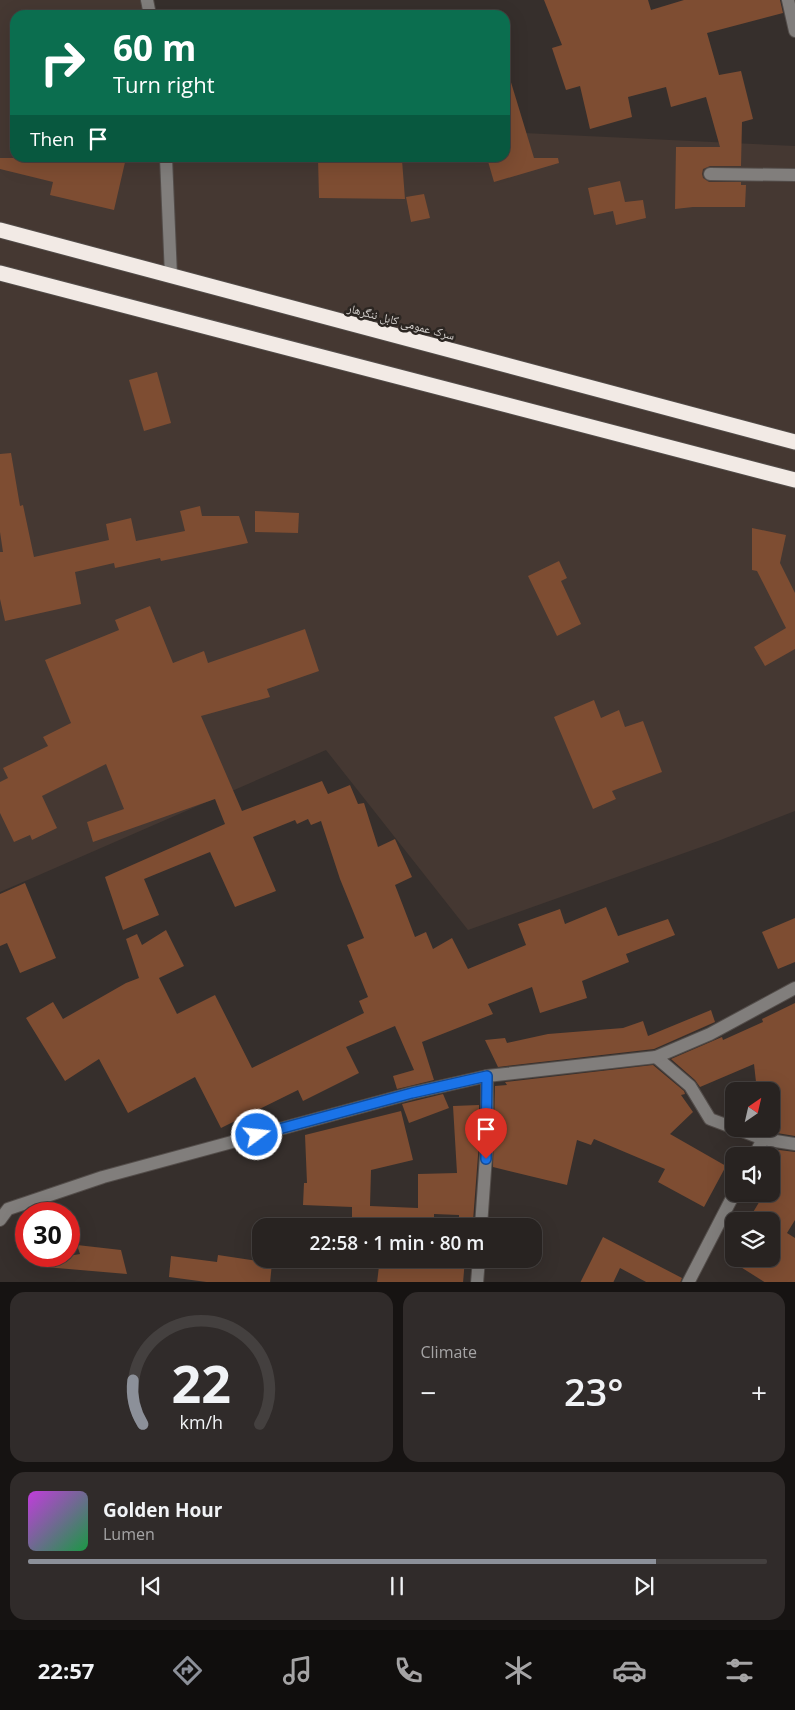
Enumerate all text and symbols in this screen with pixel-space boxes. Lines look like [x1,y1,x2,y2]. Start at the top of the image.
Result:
text: 60 m [113,24,196,71]
icon: right [30,30,95,95]
text: Turn right [113,69,215,99]
icon: arrive [84,125,112,153]
text: Then [30,126,74,152]
street label: سرک عمومی کابل ننگرهار [345,299,457,344]
north arrow [725,1082,780,1138]
map controls [725,1082,780,1267]
position arrow [230,1108,282,1160]
pin [465,1108,507,1159]
icon: arrive [472,1115,500,1143]
button: sound [725,1147,780,1202]
speed limit sign: 30 [15,1202,80,1267]
button: layers [725,1212,780,1267]
text: 22:58 · 1 min · 80 m [310,1230,484,1256]
text: Climate [421,1341,477,1363]
text: 22 [172,1347,231,1418]
text: 23° [564,1365,624,1417]
text: − [421,1373,437,1411]
text: + [751,1373,767,1411]
text: km/h [180,1410,223,1434]
text: Golden Hour [103,1497,222,1523]
text: Lumen [103,1523,155,1545]
icon: previous [137,1572,165,1600]
icon: pause [383,1572,411,1600]
icon: next [630,1572,658,1600]
icon: directions [170,1653,205,1688]
icon: music [280,1653,315,1688]
icon: phone [391,1653,426,1688]
icon: climate [501,1653,536,1688]
icon: car [612,1653,647,1688]
icon: filters [722,1653,757,1688]
text: 22:57 [38,1655,94,1685]

